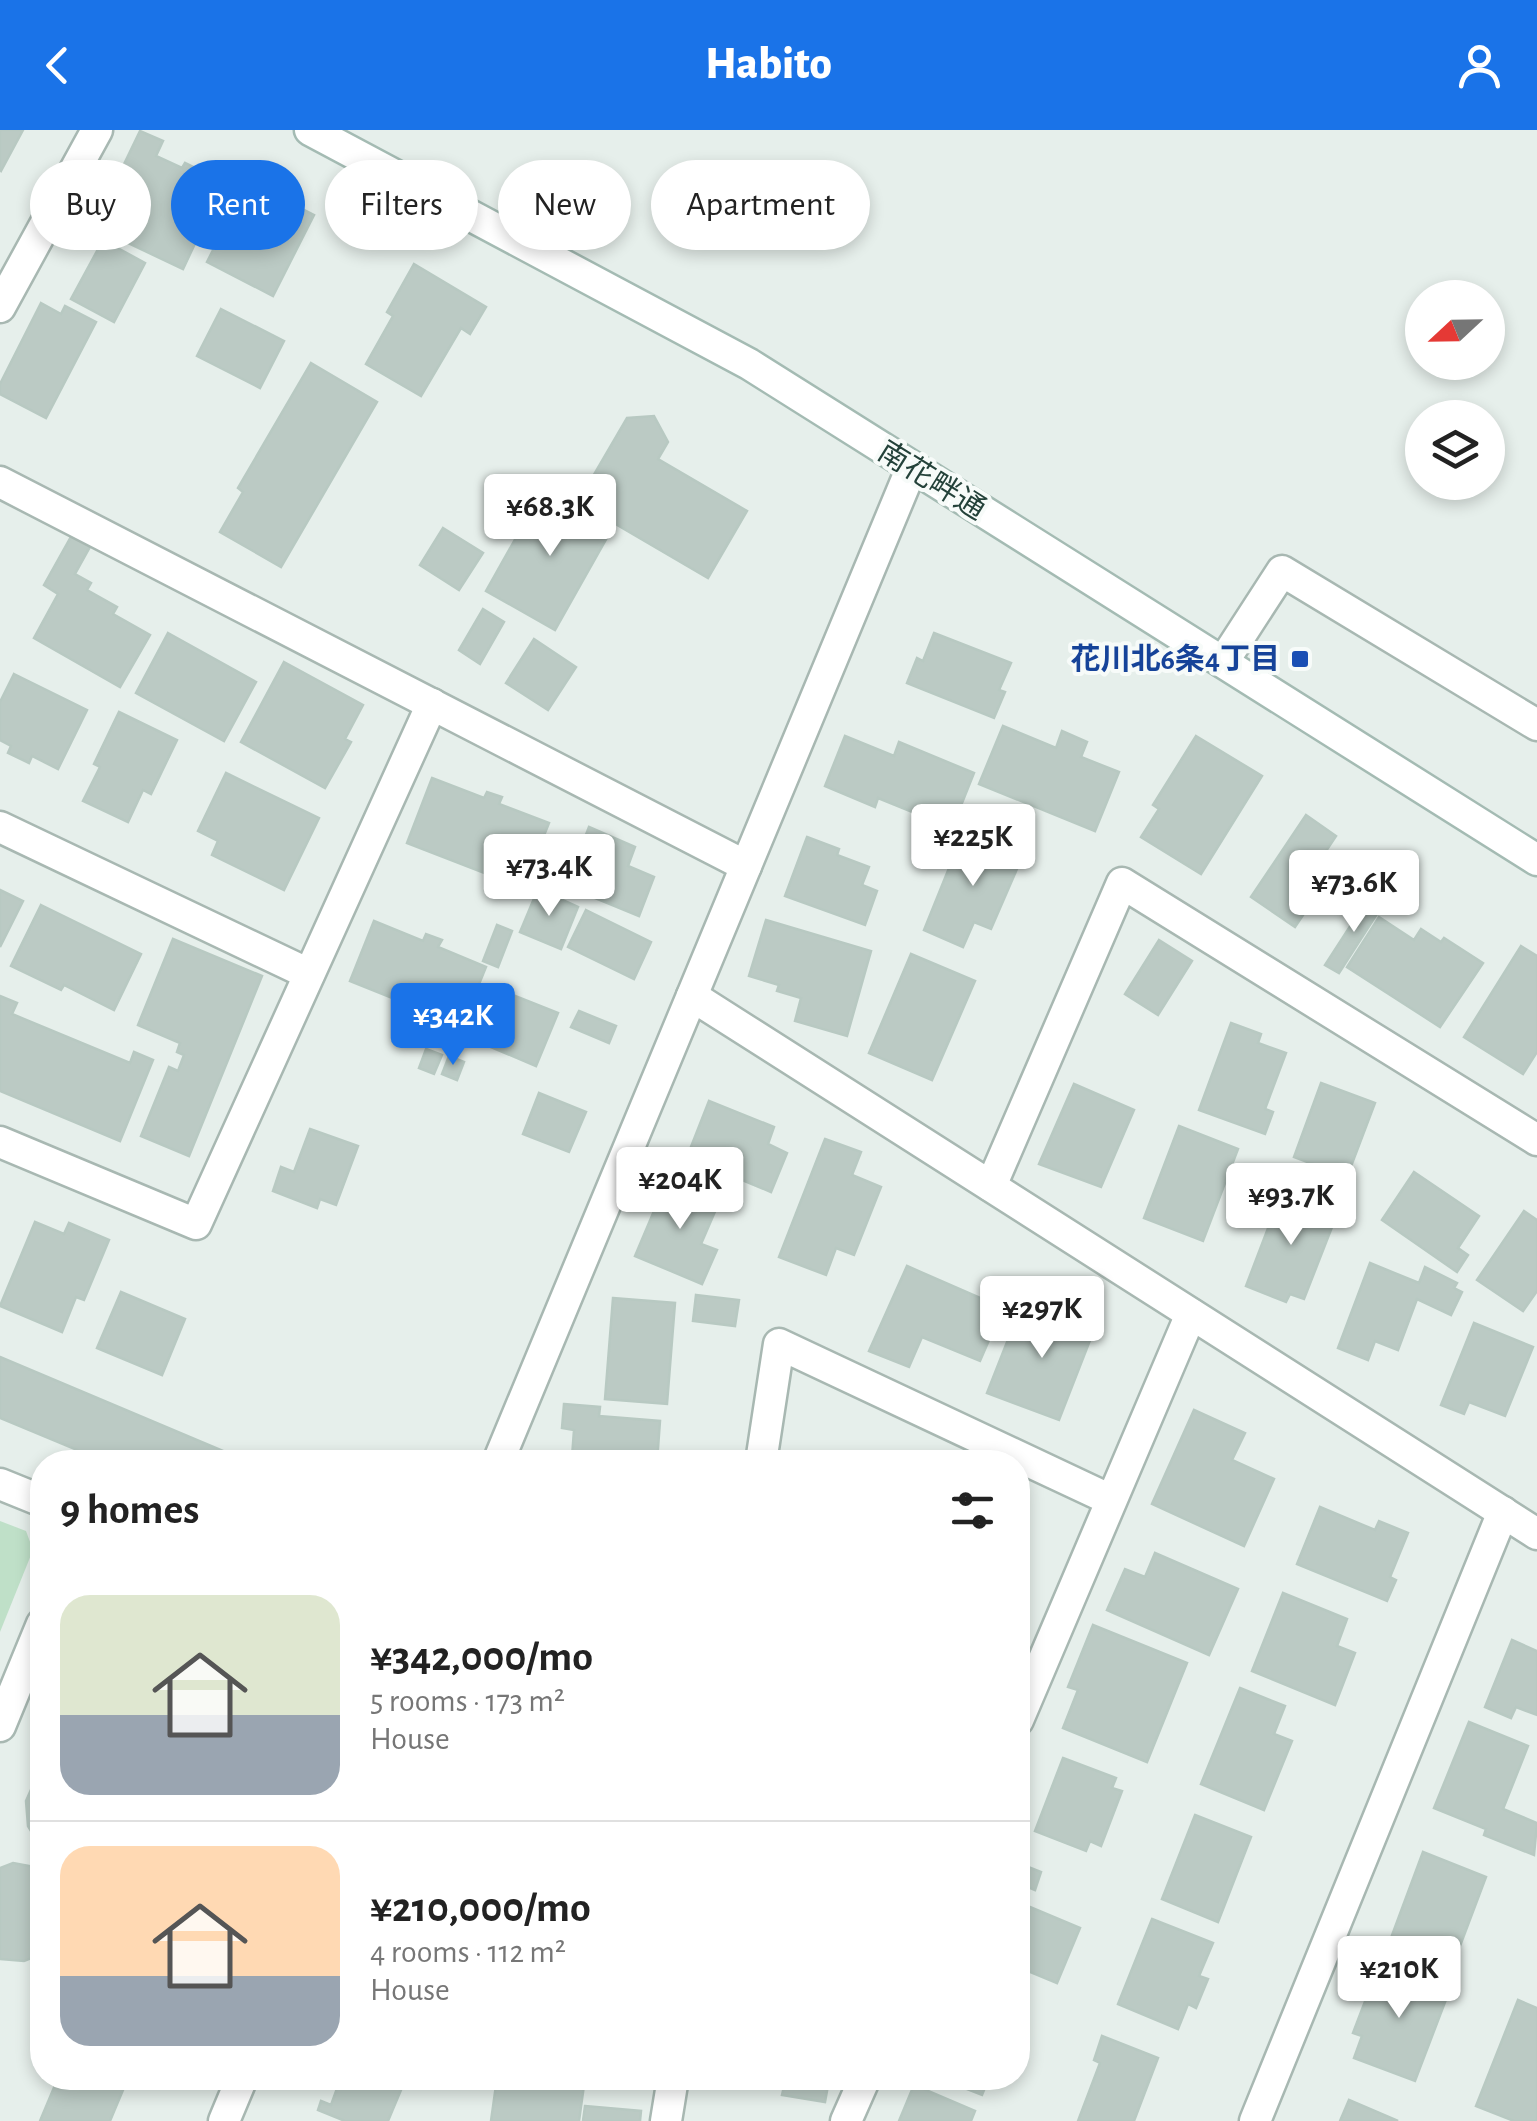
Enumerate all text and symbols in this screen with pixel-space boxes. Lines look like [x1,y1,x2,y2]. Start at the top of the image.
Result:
icon: back [30,38,85,93]
icon: person [1452,38,1507,93]
text: Habito [705,42,832,87]
chip: Buy [30,160,151,250]
chip: Rent [171,160,305,250]
chip: Filters [325,160,478,250]
chip: New [498,160,631,250]
chip: Apartment [651,160,870,250]
north arrow [1405,280,1505,380]
map controls [1405,280,1505,500]
button: layers [1405,400,1505,500]
street label: 南花畔通 [873,435,991,525]
pin: ¥68.3K [469,474,631,559]
text: ¥68.3K [506,490,594,522]
place label: 花川北6条4丁目 [1070,643,1280,675]
marker: 花川北6条4丁目 [1289,648,1311,670]
pin: ¥225K [903,804,1043,889]
text: ¥225K [933,820,1013,852]
pin: ¥73.4K [468,834,630,919]
text: ¥73.4K [506,850,592,882]
pin: ¥73.6K [1273,850,1435,935]
text: ¥73.6K [1311,866,1397,898]
pin: ¥342K [383,983,523,1068]
text: ¥342K [413,999,493,1031]
pin: ¥204K [610,1147,750,1232]
text: ¥204K [638,1163,722,1195]
pin: ¥93.7K [1210,1163,1372,1248]
text: ¥93.7K [1248,1179,1334,1211]
pin: ¥297K [972,1276,1112,1361]
text: ¥297K [1002,1292,1082,1324]
icon: filters [945,1483,1000,1538]
text: 9 homes [60,1489,199,1531]
icon: home [140,1635,260,1755]
text: ¥342,000/mo [370,1636,593,1678]
text: 5 rooms · 173 m² [370,1685,565,1717]
text: House [370,1723,450,1755]
icon: home [140,1886,260,2006]
text: ¥210,000/mo [370,1887,591,1929]
text: 4 rooms · 112 m² [370,1936,566,1968]
pin: ¥210K [1329,1936,1469,2021]
text: ¥210K [1360,1952,1438,1984]
text: House [370,1974,450,2006]

